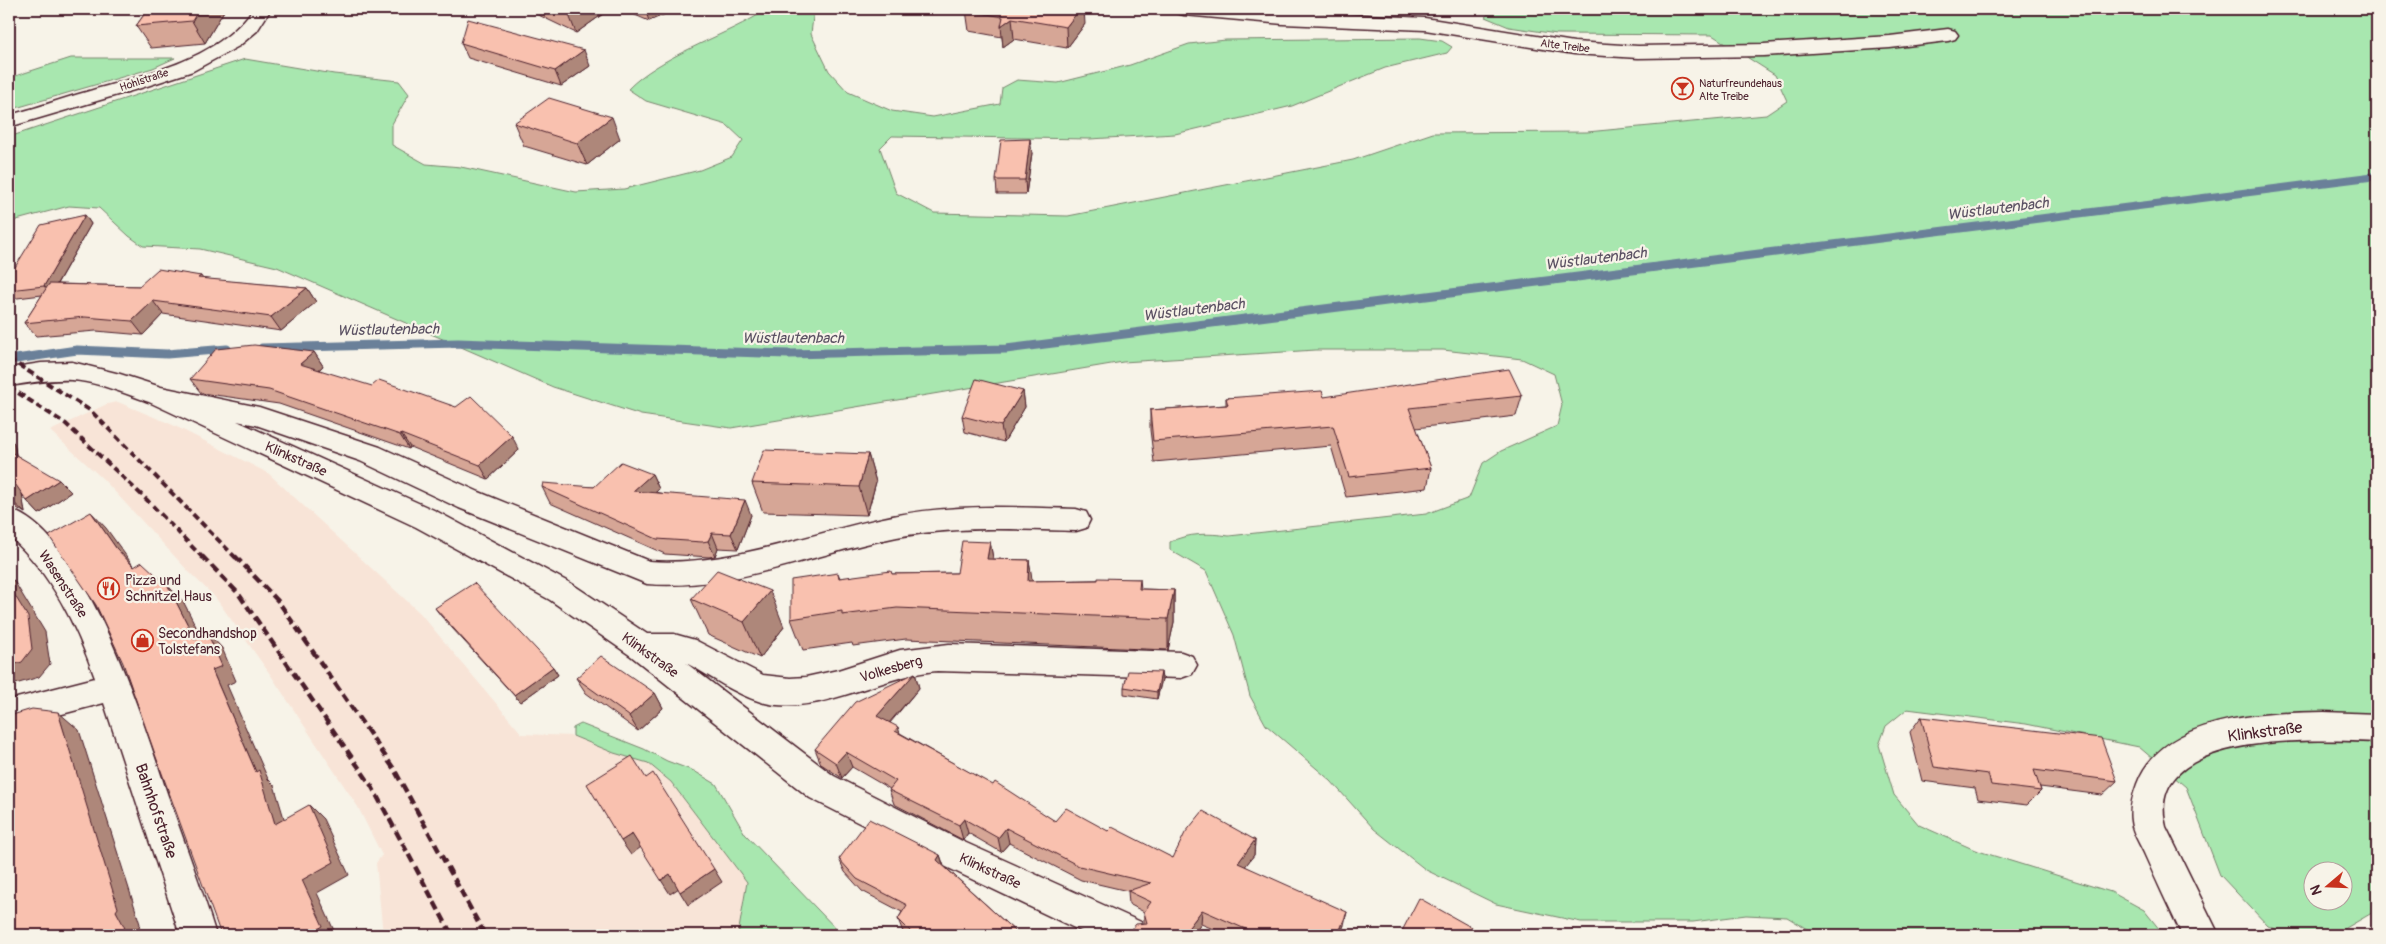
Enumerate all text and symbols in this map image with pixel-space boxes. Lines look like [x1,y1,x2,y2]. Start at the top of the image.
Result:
street label: Alte Treibe [1540,37,1591,56]
street label: Hohlstraße [118,66,171,94]
bar icon: Naturfreundehaus Alte Treibe [1671,77,1695,101]
place label: Naturfreundehaus Alte Treibe [1699,77,1782,103]
water label: Wüstlautenbach [1946,193,2051,225]
water label: Wüstlautenbach [1544,243,1649,275]
water label: Wüstlautenbach [1142,294,1247,326]
water label: Wüstlautenbach [337,320,440,340]
water label: Wüstlautenbach [742,329,845,348]
street label: Klinkstraße [262,438,330,480]
street label: Wasenstraße [35,547,91,621]
place label: Pizza und Schnitzel Haus [125,572,213,605]
restaurant icon: Pizza und Schnitzel Haus [97,576,121,600]
place label: Secondhandshop Tolstefans [158,625,257,658]
shop icon: Secondhandshop Tolstefans [130,629,154,653]
street label: Klinkstraße [618,629,682,681]
street label: Volkesberg [858,652,924,686]
street label: Klinkstraße [2226,717,2304,747]
street label: Bahnhofstraße [130,761,182,861]
street label: Klinkstraße [957,849,1024,893]
north arrow [2304,862,2354,912]
text: N [2307,883,2326,897]

